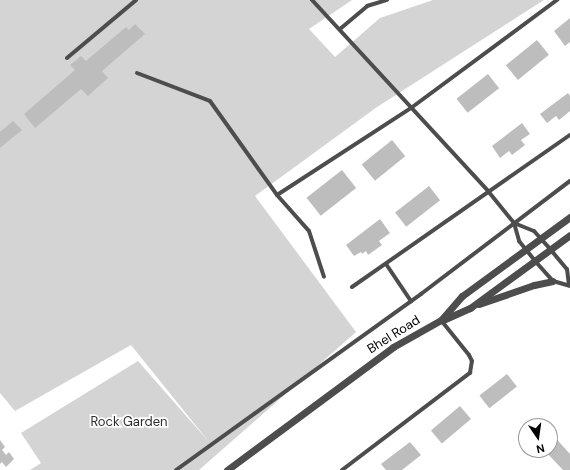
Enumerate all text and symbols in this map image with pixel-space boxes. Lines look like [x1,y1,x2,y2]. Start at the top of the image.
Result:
street label: Bhel Road [365,313,423,357]
park label: Rock Garden [91,414,167,430]
north arrow [518,418,558,458]
text: N [535,441,546,456]

